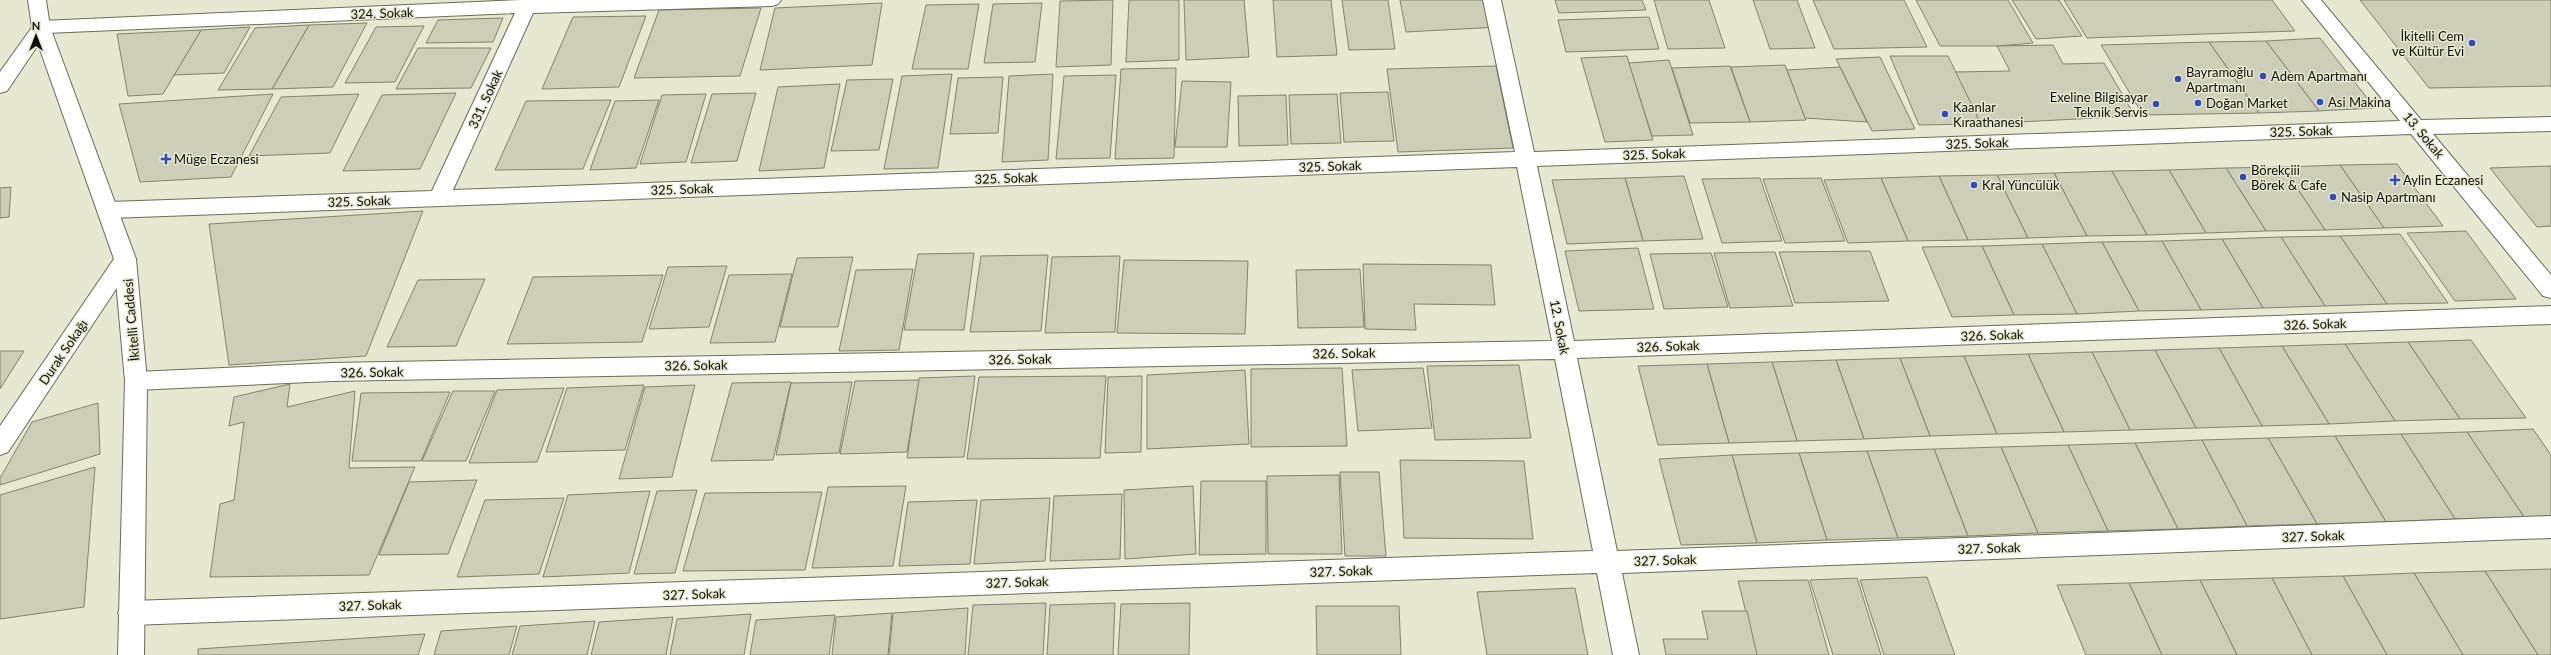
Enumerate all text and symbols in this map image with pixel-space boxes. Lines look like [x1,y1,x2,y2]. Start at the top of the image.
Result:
street label: 324. Sokak [350,4,414,22]
north arrow [16,16,56,56]
text: N [32,19,40,32]
place label: İkitelli Cem ve Kültür Evi [2392,28,2464,59]
marker: İkitelli Cem ve Kültür Evi [2467,38,2477,48]
place label: Bayramoğlu Apartmanı [2186,64,2254,95]
street label: 331. Sokak [464,67,506,131]
place label: Adem Apartmanı [2271,68,2367,84]
marker: Adem Apartmanı [2258,71,2268,81]
marker: Bayramoğlu Apartmanı [2173,74,2183,84]
place label: Exeline Bilgisayar Teknik Servis [2050,89,2148,120]
place label: Asi Makina [2328,94,2391,110]
place label: Doğan Market [2206,95,2288,111]
marker: Asi Makina [2315,97,2325,107]
marker: Doğan Market [2193,98,2203,108]
place label: Kaanlar Kıraathanesi [1953,99,2023,130]
marker: Exeline Bilgisayar Teknik Servis [2151,99,2161,109]
marker: Kaanlar Kıraathanesi [1940,109,1950,119]
street label: 13. Sokak [2400,109,2448,162]
street label: 325. Sokak [2269,122,2333,140]
street label: 325. Sokak [1945,134,2009,152]
street label: 325. Sokak [1622,145,1686,163]
place label: Müge Eczanesi [174,151,259,167]
marker: Müge Eczanesi [161,154,171,164]
street label: 325. Sokak [1298,157,1362,175]
place label: Börekçiii Börek & Cafe [2251,162,2327,193]
street label: 325. Sokak [974,169,1038,187]
marker: Börekçiii Börek & Cafe [2238,172,2248,182]
place label: Aylin Eczanesi [2403,172,2483,188]
marker: Aylin Eczanesi [2390,175,2400,185]
place label: Kral Yüncülük [1982,177,2060,193]
street label: 325. Sokak [650,180,714,198]
marker: Kral Yüncülük [1969,180,1979,190]
place label: Nasip Apartmanı [2341,189,2436,205]
street label: 325. Sokak [327,192,391,210]
marker: Nasip Apartmanı [2328,192,2338,202]
street label: İkitelli Caddesi [119,278,143,362]
street label: 12. Sokak [1547,298,1573,356]
street label: 326. Sokak [2283,315,2347,333]
street label: Durak Sokağı [35,316,91,388]
street label: 326. Sokak [1960,326,2024,344]
street label: 326. Sokak [1636,337,1700,355]
street label: 326. Sokak [1312,344,1376,362]
street label: 326. Sokak [988,350,1052,368]
street label: 326. Sokak [664,356,728,374]
street label: 326. Sokak [340,363,404,381]
street label: 327. Sokak [2281,527,2345,545]
street label: 327. Sokak [1957,539,2021,557]
street label: 327. Sokak [1633,551,1697,569]
street label: 327. Sokak [1309,562,1373,580]
street label: 327. Sokak [985,573,1049,591]
street label: 327. Sokak [662,585,726,603]
street label: 327. Sokak [338,596,402,614]

